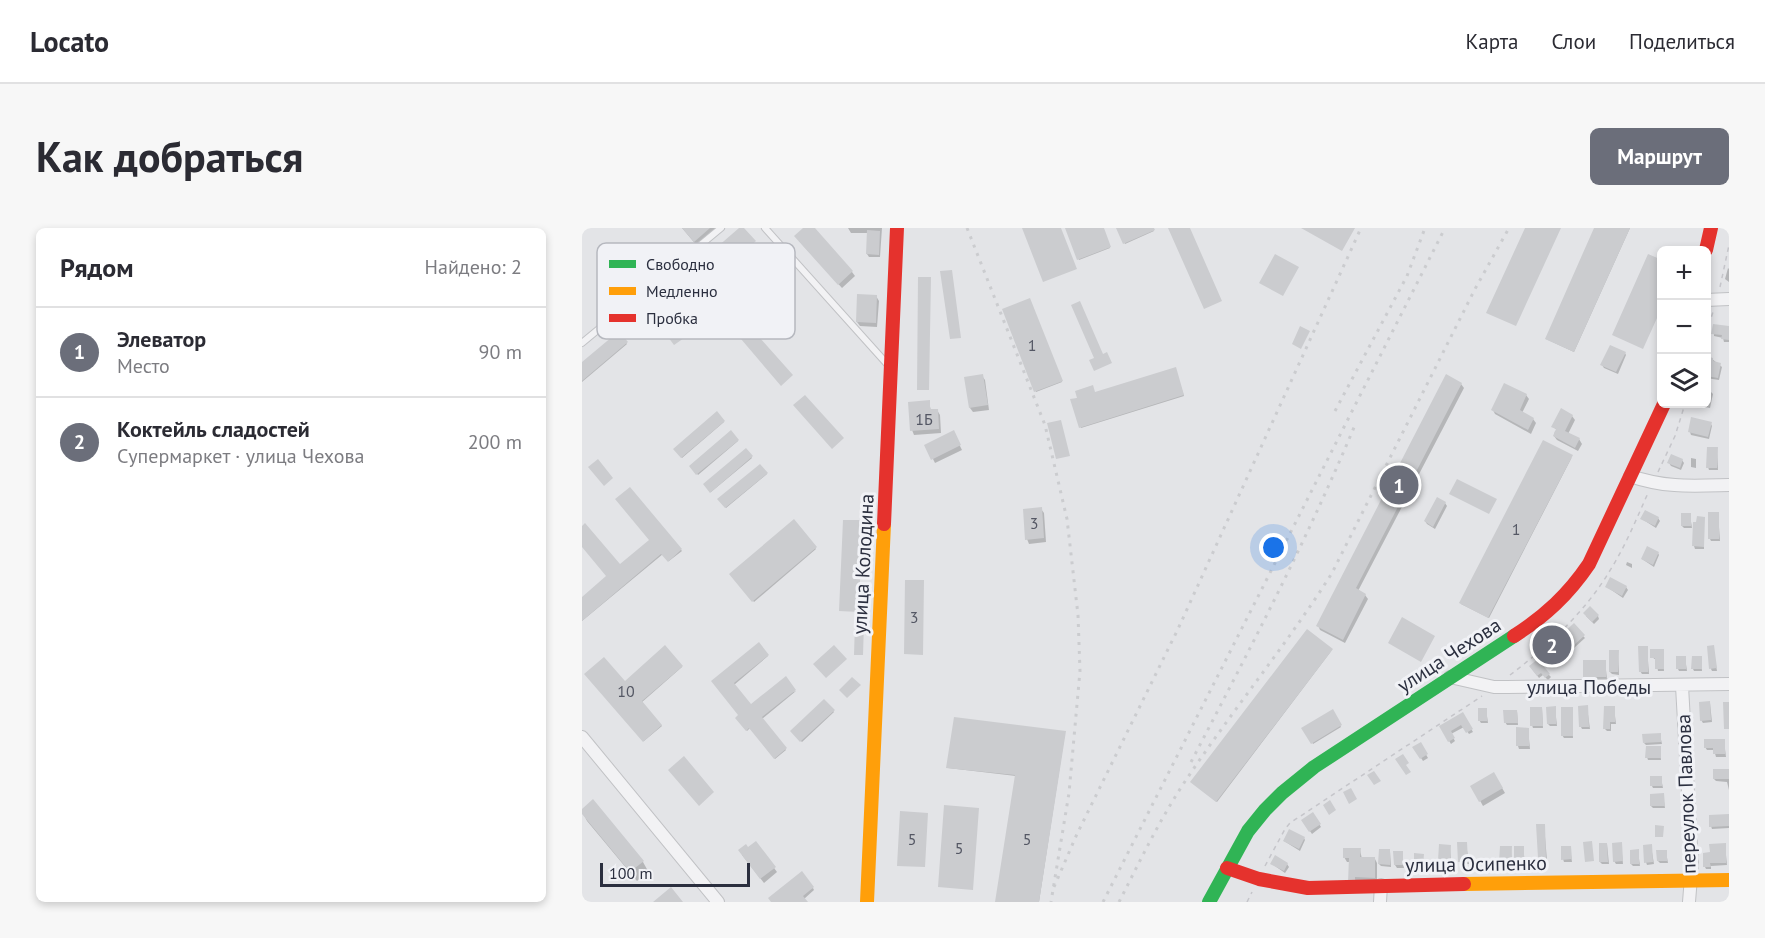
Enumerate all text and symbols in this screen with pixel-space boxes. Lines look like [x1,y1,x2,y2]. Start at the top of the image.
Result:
text: Locato [30,23,109,60]
text: Карта [1465,28,1518,55]
text: Слои [1551,28,1596,55]
text: Поделиться [1629,28,1735,55]
button: Маршрут [1590,128,1729,185]
text: Как добраться [36,129,303,184]
legend [597,243,795,339]
map controls [1657,246,1711,408]
button: + [1657,246,1711,300]
text: Рядом [60,251,134,284]
text: Найдено: 2 [425,254,522,280]
text: Свободно [646,254,715,274]
text: Медленно [646,281,718,301]
button: − [1657,300,1711,354]
text: Пробка [646,308,698,328]
text: Элеватор [117,325,206,353]
house number: 1 [1028,335,1036,355]
text: 1 [74,339,85,365]
text: 90 m [479,339,522,365]
text: Место [117,353,170,379]
button: layers [1657,354,1711,408]
house number: 1Б [915,409,933,429]
text: Коктейль сладостей [117,415,310,443]
text: 2 [74,429,85,455]
text: 200 m [468,429,522,455]
text: Супермаркет · улица Чехова [117,443,364,469]
pin: 1 [1380,462,1418,508]
street label: улица Колодина [846,493,880,635]
house number: 3 [1030,513,1038,533]
house number: 1 [1512,519,1520,539]
your location [1259,533,1288,562]
house number: 3 [910,607,918,627]
street label: улица Чехова [1392,612,1506,698]
pin: 2 [1532,622,1572,668]
street label: улица Победы [1527,674,1651,700]
house number: 10 [617,681,635,701]
street label: переулок Павлова [1670,714,1702,874]
house number: 5 [908,829,916,849]
house number: 5 [1023,829,1031,849]
house number: 5 [955,838,963,858]
street label: улица Осипенко [1405,850,1547,878]
scale bar [600,860,750,888]
text: 100 m [609,863,652,883]

